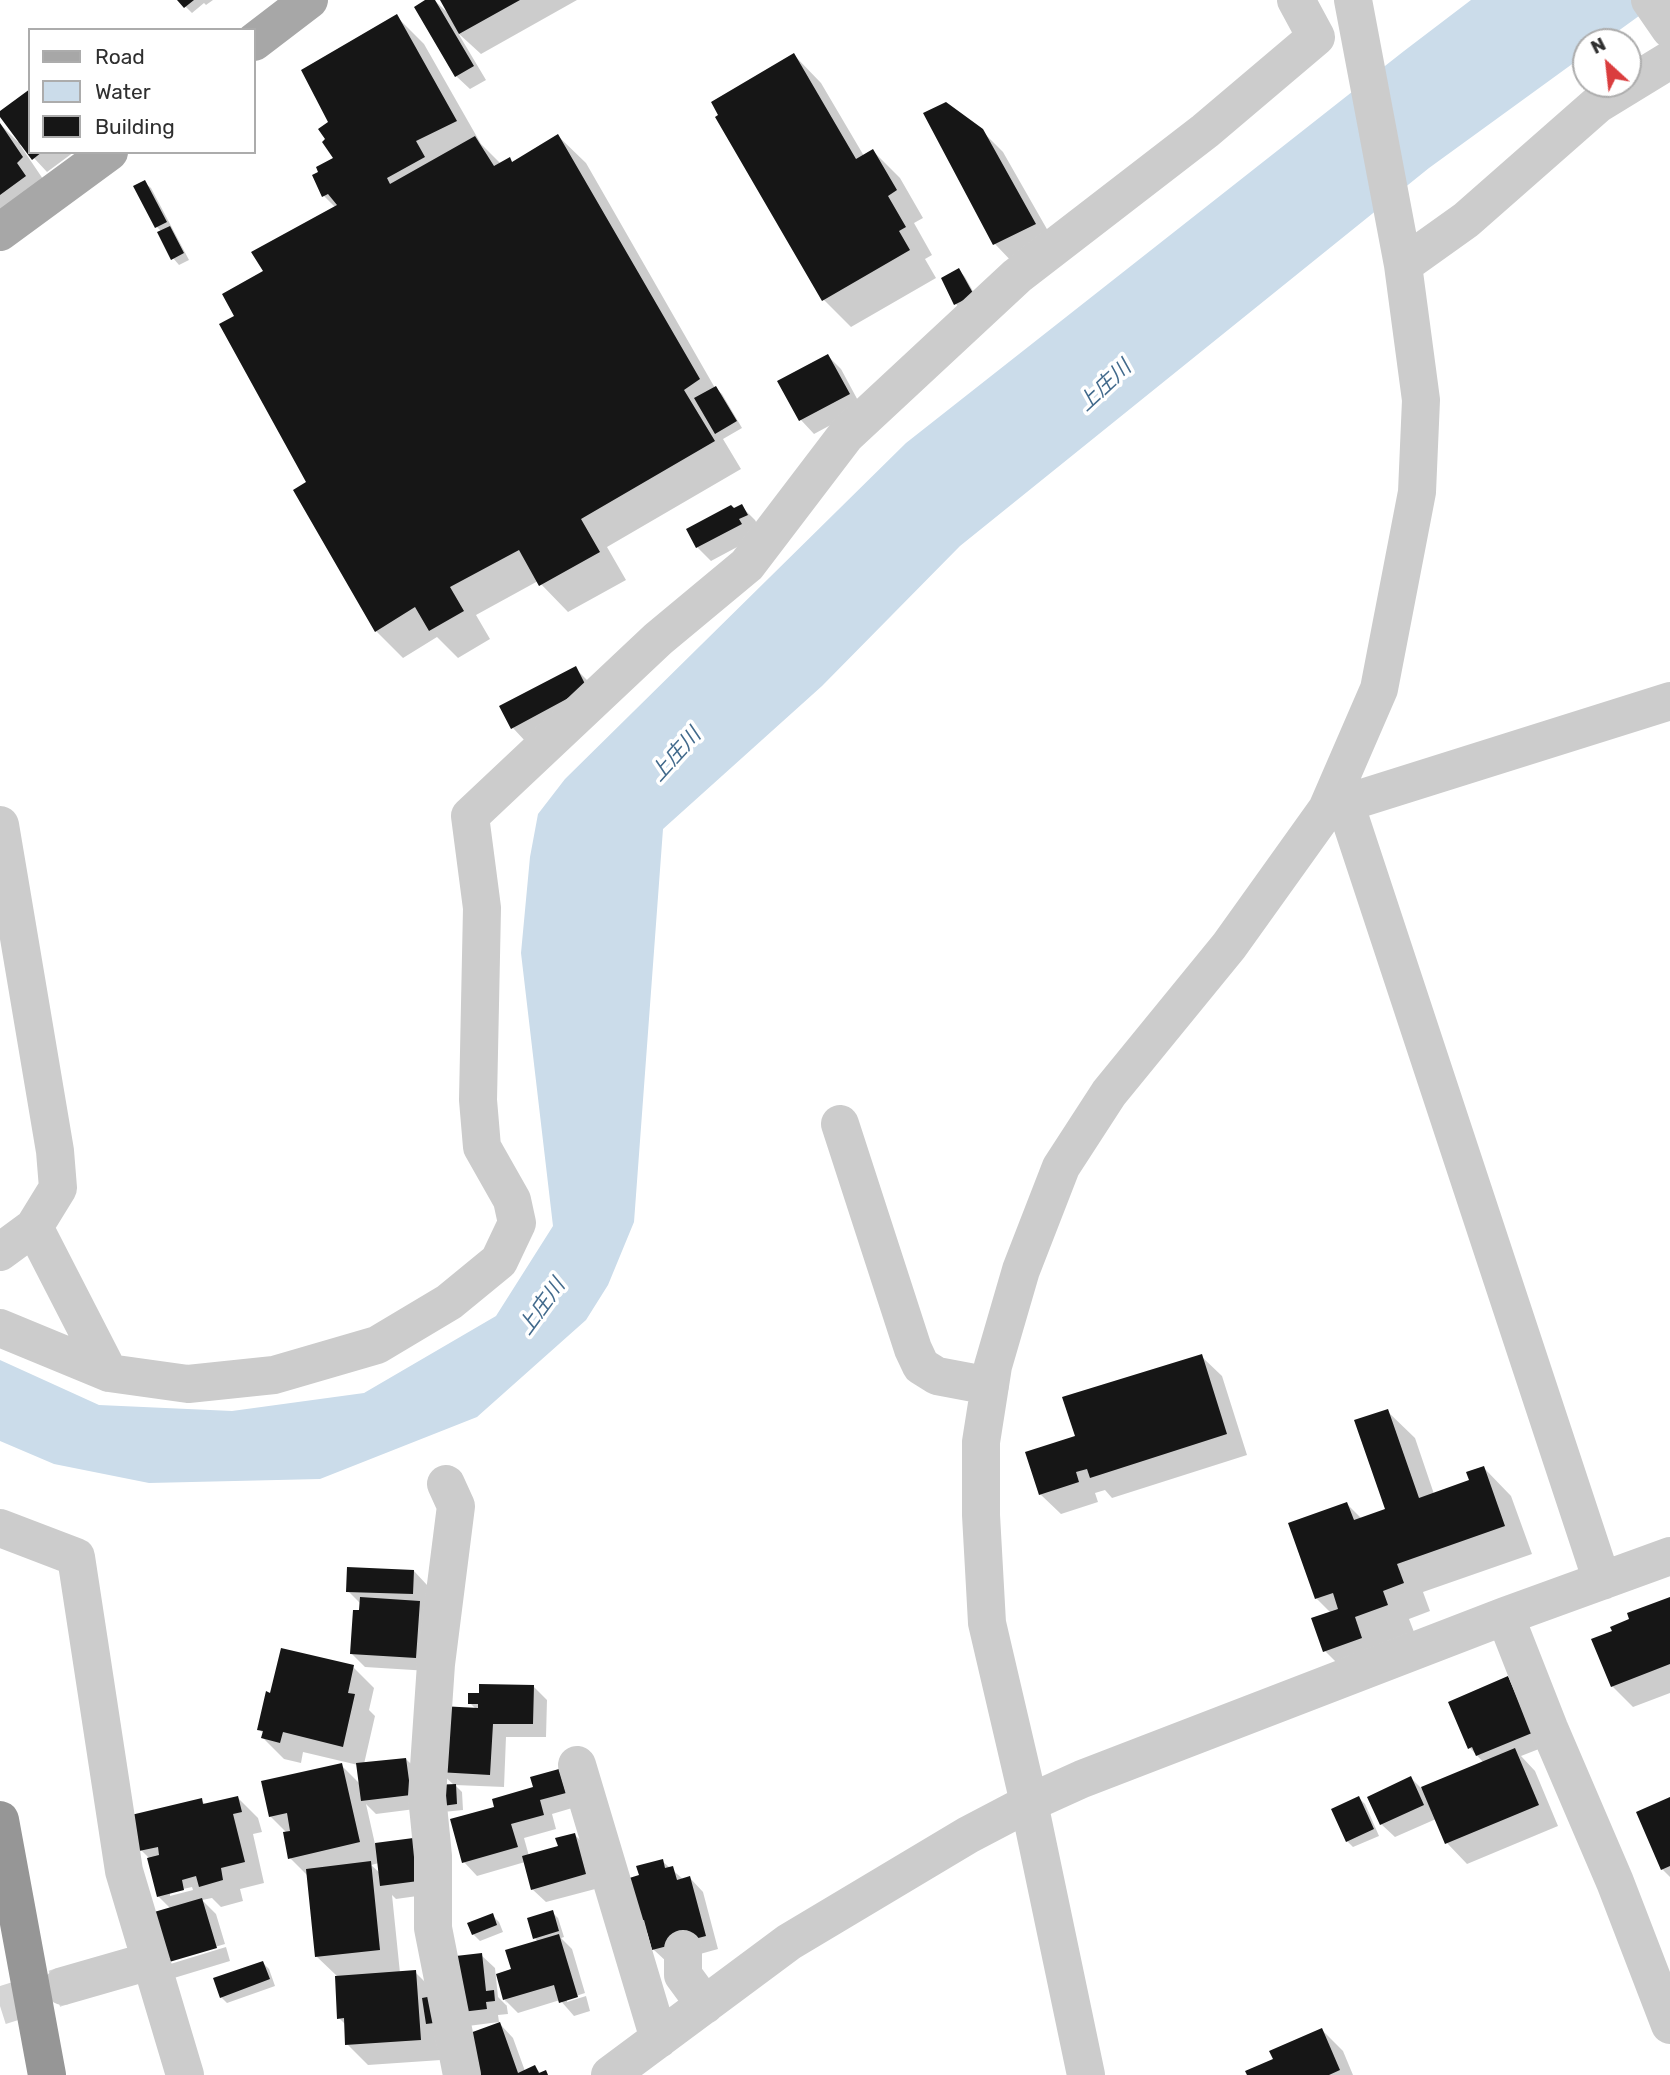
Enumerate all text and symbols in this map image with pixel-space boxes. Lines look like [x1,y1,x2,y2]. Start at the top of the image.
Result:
legend [28,28,256,154]
north arrow [1572,28,1642,98]
text: N [1587,32,1609,59]
text: Road [95,44,145,69]
text: Water [95,79,151,104]
text: Building [95,114,175,139]
water label: 上庄川 [1073,355,1137,417]
water label: 上庄川 [646,723,706,787]
water label: 上庄川 [513,1274,571,1340]

